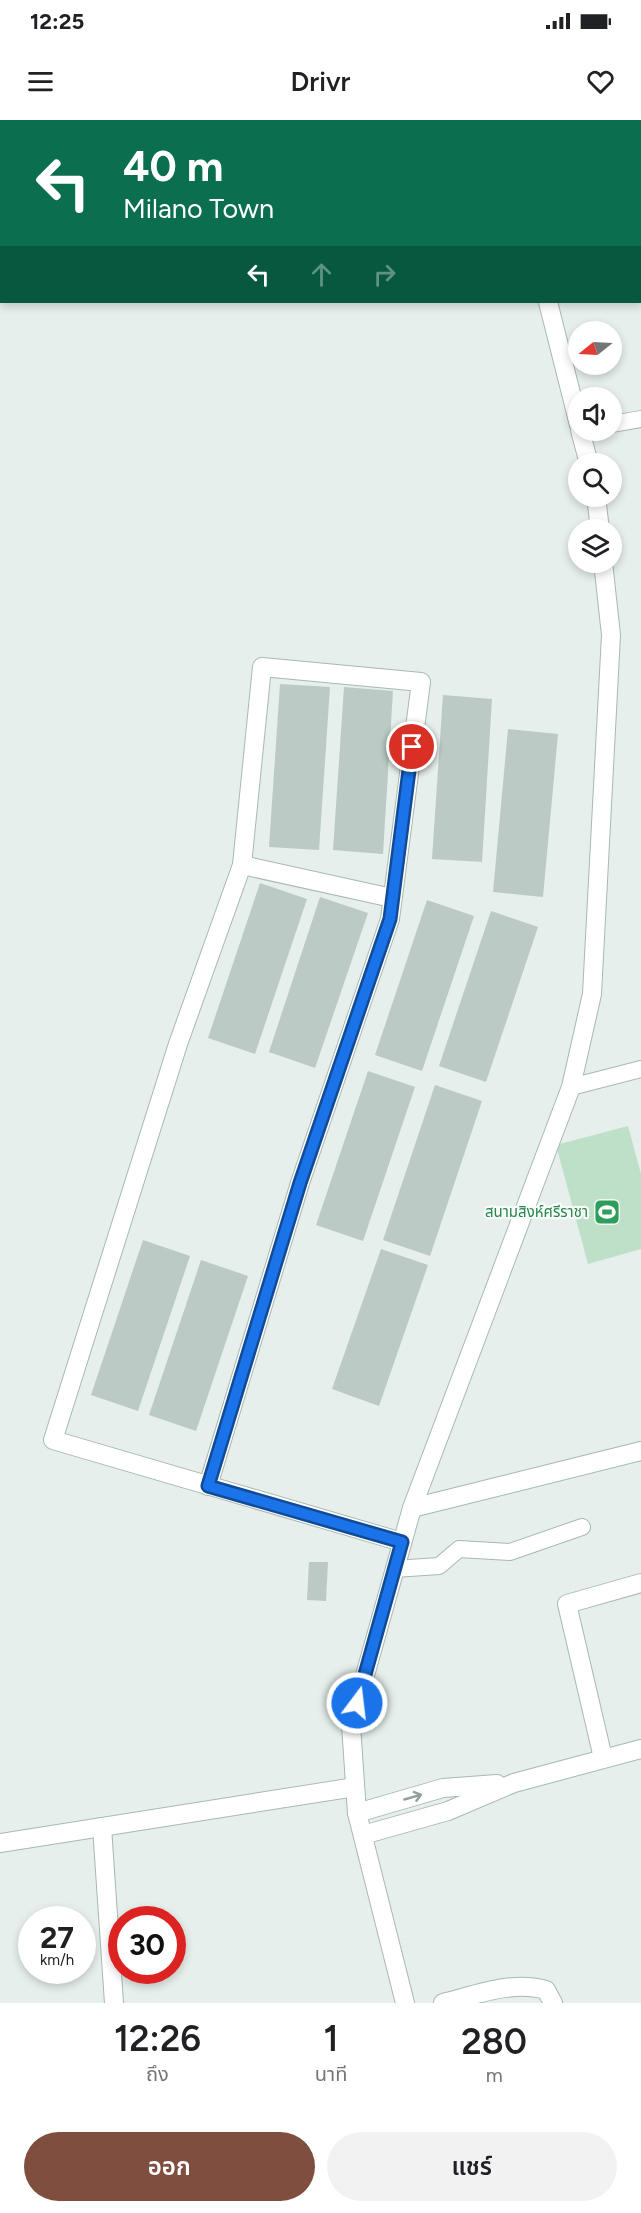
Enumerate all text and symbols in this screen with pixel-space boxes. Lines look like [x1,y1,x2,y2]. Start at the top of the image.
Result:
text: 12:25 [30,8,84,35]
icon: menu [24,65,57,98]
text: Drivr [291,65,350,98]
icon: heart [584,65,617,98]
text: 40 m [123,141,223,192]
icon: left [24,144,102,222]
text: Milano Town [123,192,274,225]
icon: left [242,258,275,291]
icon: ahead [305,258,338,291]
icon: right [368,258,401,291]
north arrow [568,321,622,375]
map controls [568,321,622,573]
button: sound [568,387,622,441]
button: search [568,453,622,507]
button: layers [568,519,622,573]
pin [386,721,437,772]
icon: arrive [395,730,428,763]
sports icon: สนามสิงห์ศรีราชา [592,1197,622,1227]
place label: สนามสิงห์ศรีราชา [485,1203,588,1221]
position arrow [325,1671,389,1735]
one-way arrow [403,1790,422,1802]
speed limit sign: 30 [108,1906,186,1984]
text: 27 [40,1919,74,1956]
text: km/h [40,1951,74,1969]
text: 12:26 [114,2017,201,2060]
text: 1 [324,2017,339,2060]
text: 280 [461,2020,527,2063]
text: ถึง [146,2062,169,2086]
text: นาที [315,2062,347,2086]
text: m [486,2063,503,2087]
button: ออก [24,2132,315,2201]
button: แชร์ [327,2132,617,2201]

